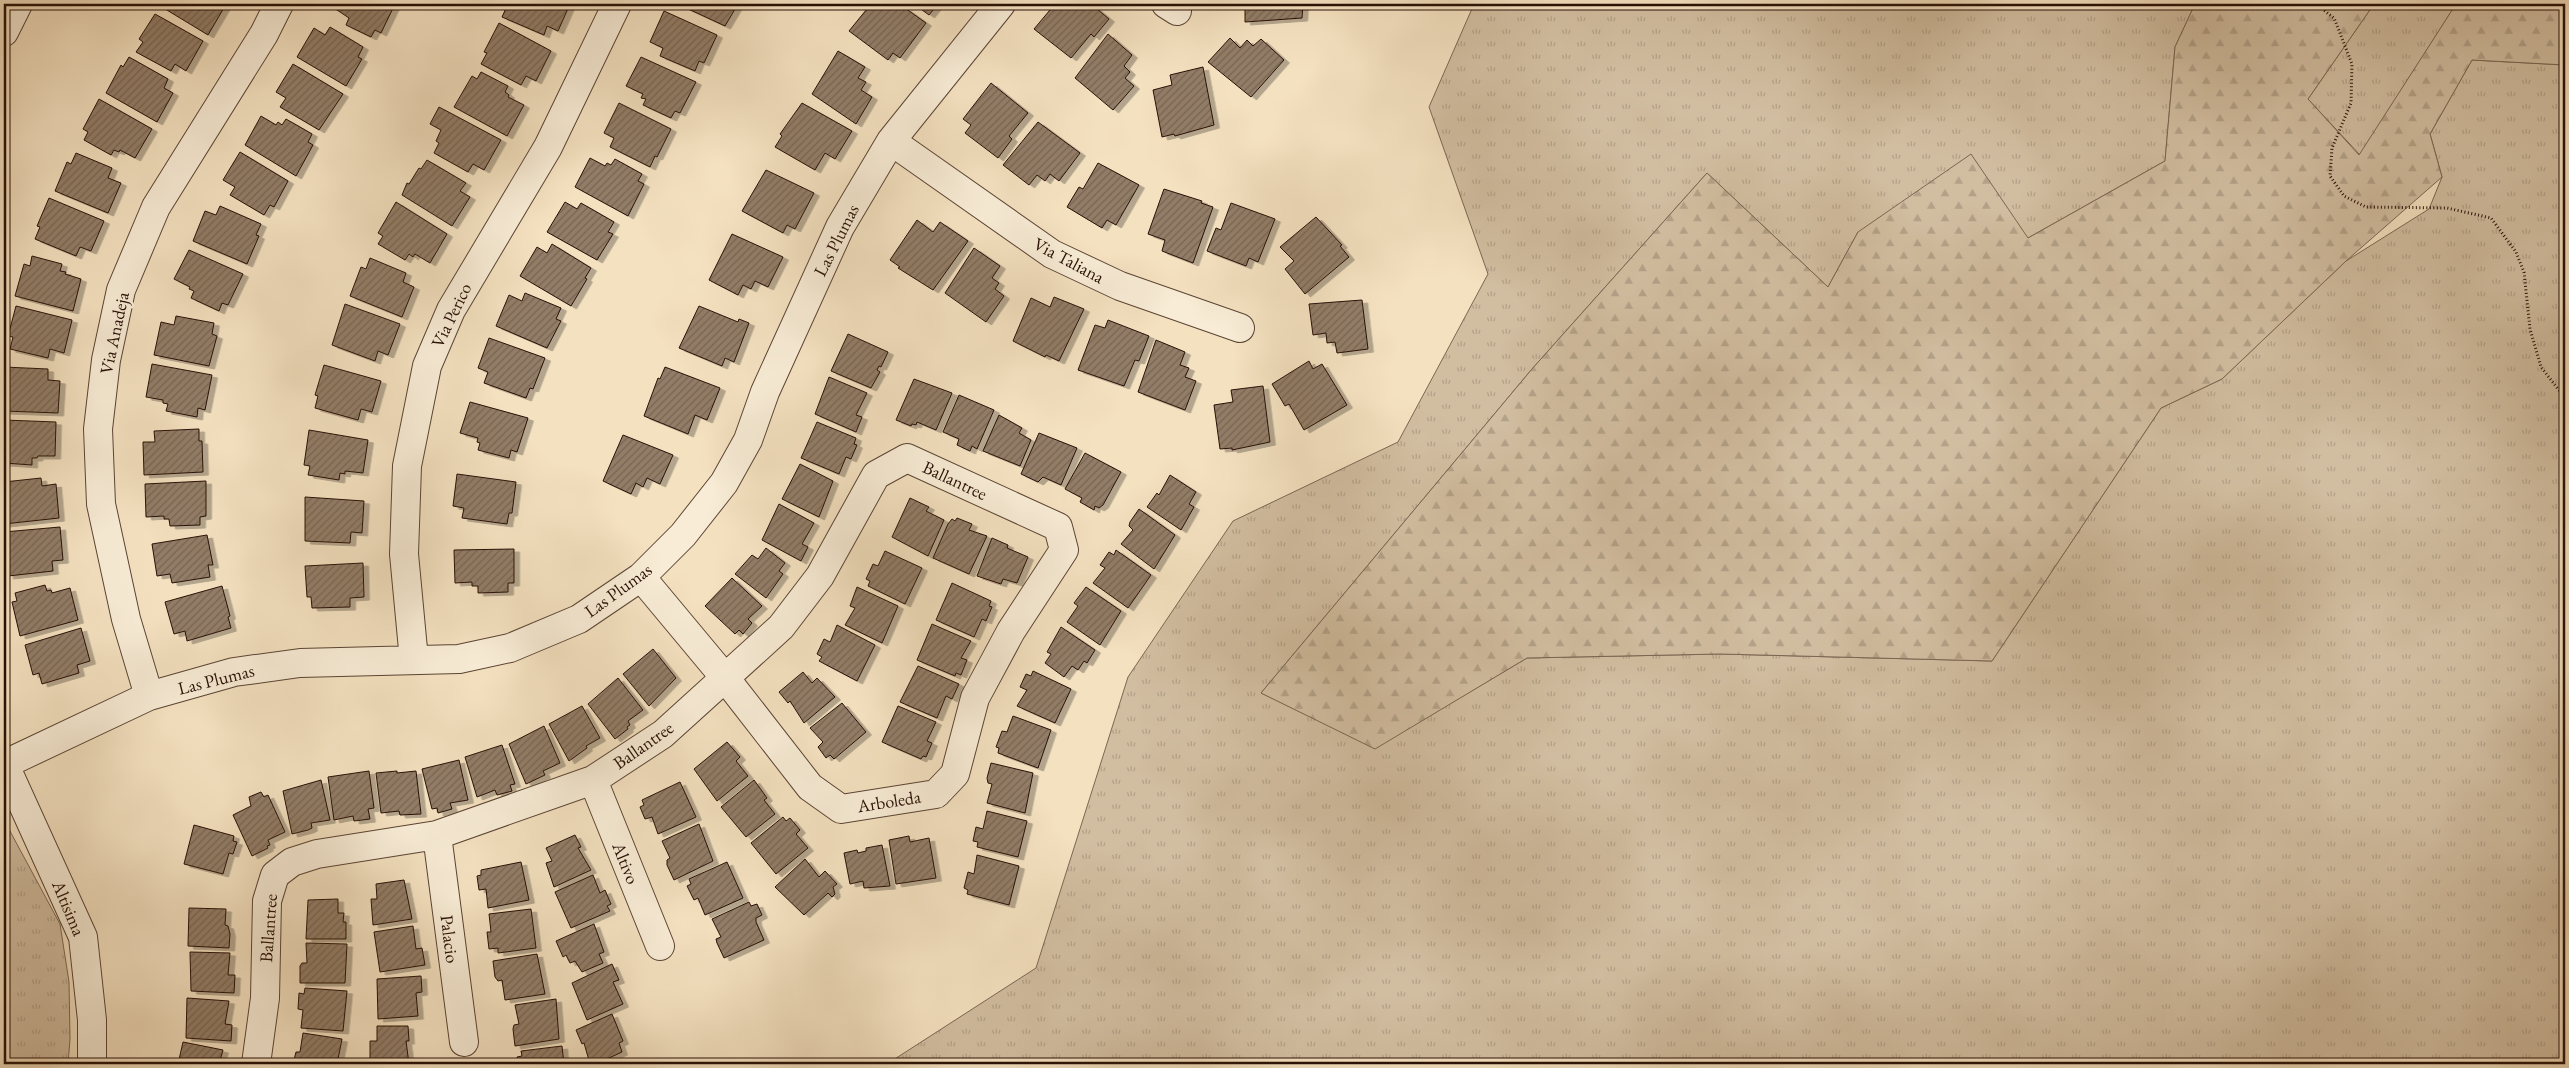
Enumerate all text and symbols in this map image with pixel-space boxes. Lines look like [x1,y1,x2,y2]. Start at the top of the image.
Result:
street label: Las Plumas [808,200,864,280]
street label: Via Taliana [1030,232,1109,289]
street label: Via Perico [425,279,477,351]
street label: Via Anadeja [94,289,134,376]
street label: Ballantree [919,455,991,505]
street label: Las Plumas [580,558,656,622]
street label: Las Plumas [175,658,257,700]
street label: Ballantree [608,716,678,774]
street label: Arboleda [855,785,923,818]
street label: Altivo [607,838,645,887]
street label: Altisima [47,876,91,940]
street label: Ballantree [254,893,282,963]
street label: Palacio [436,914,464,964]

